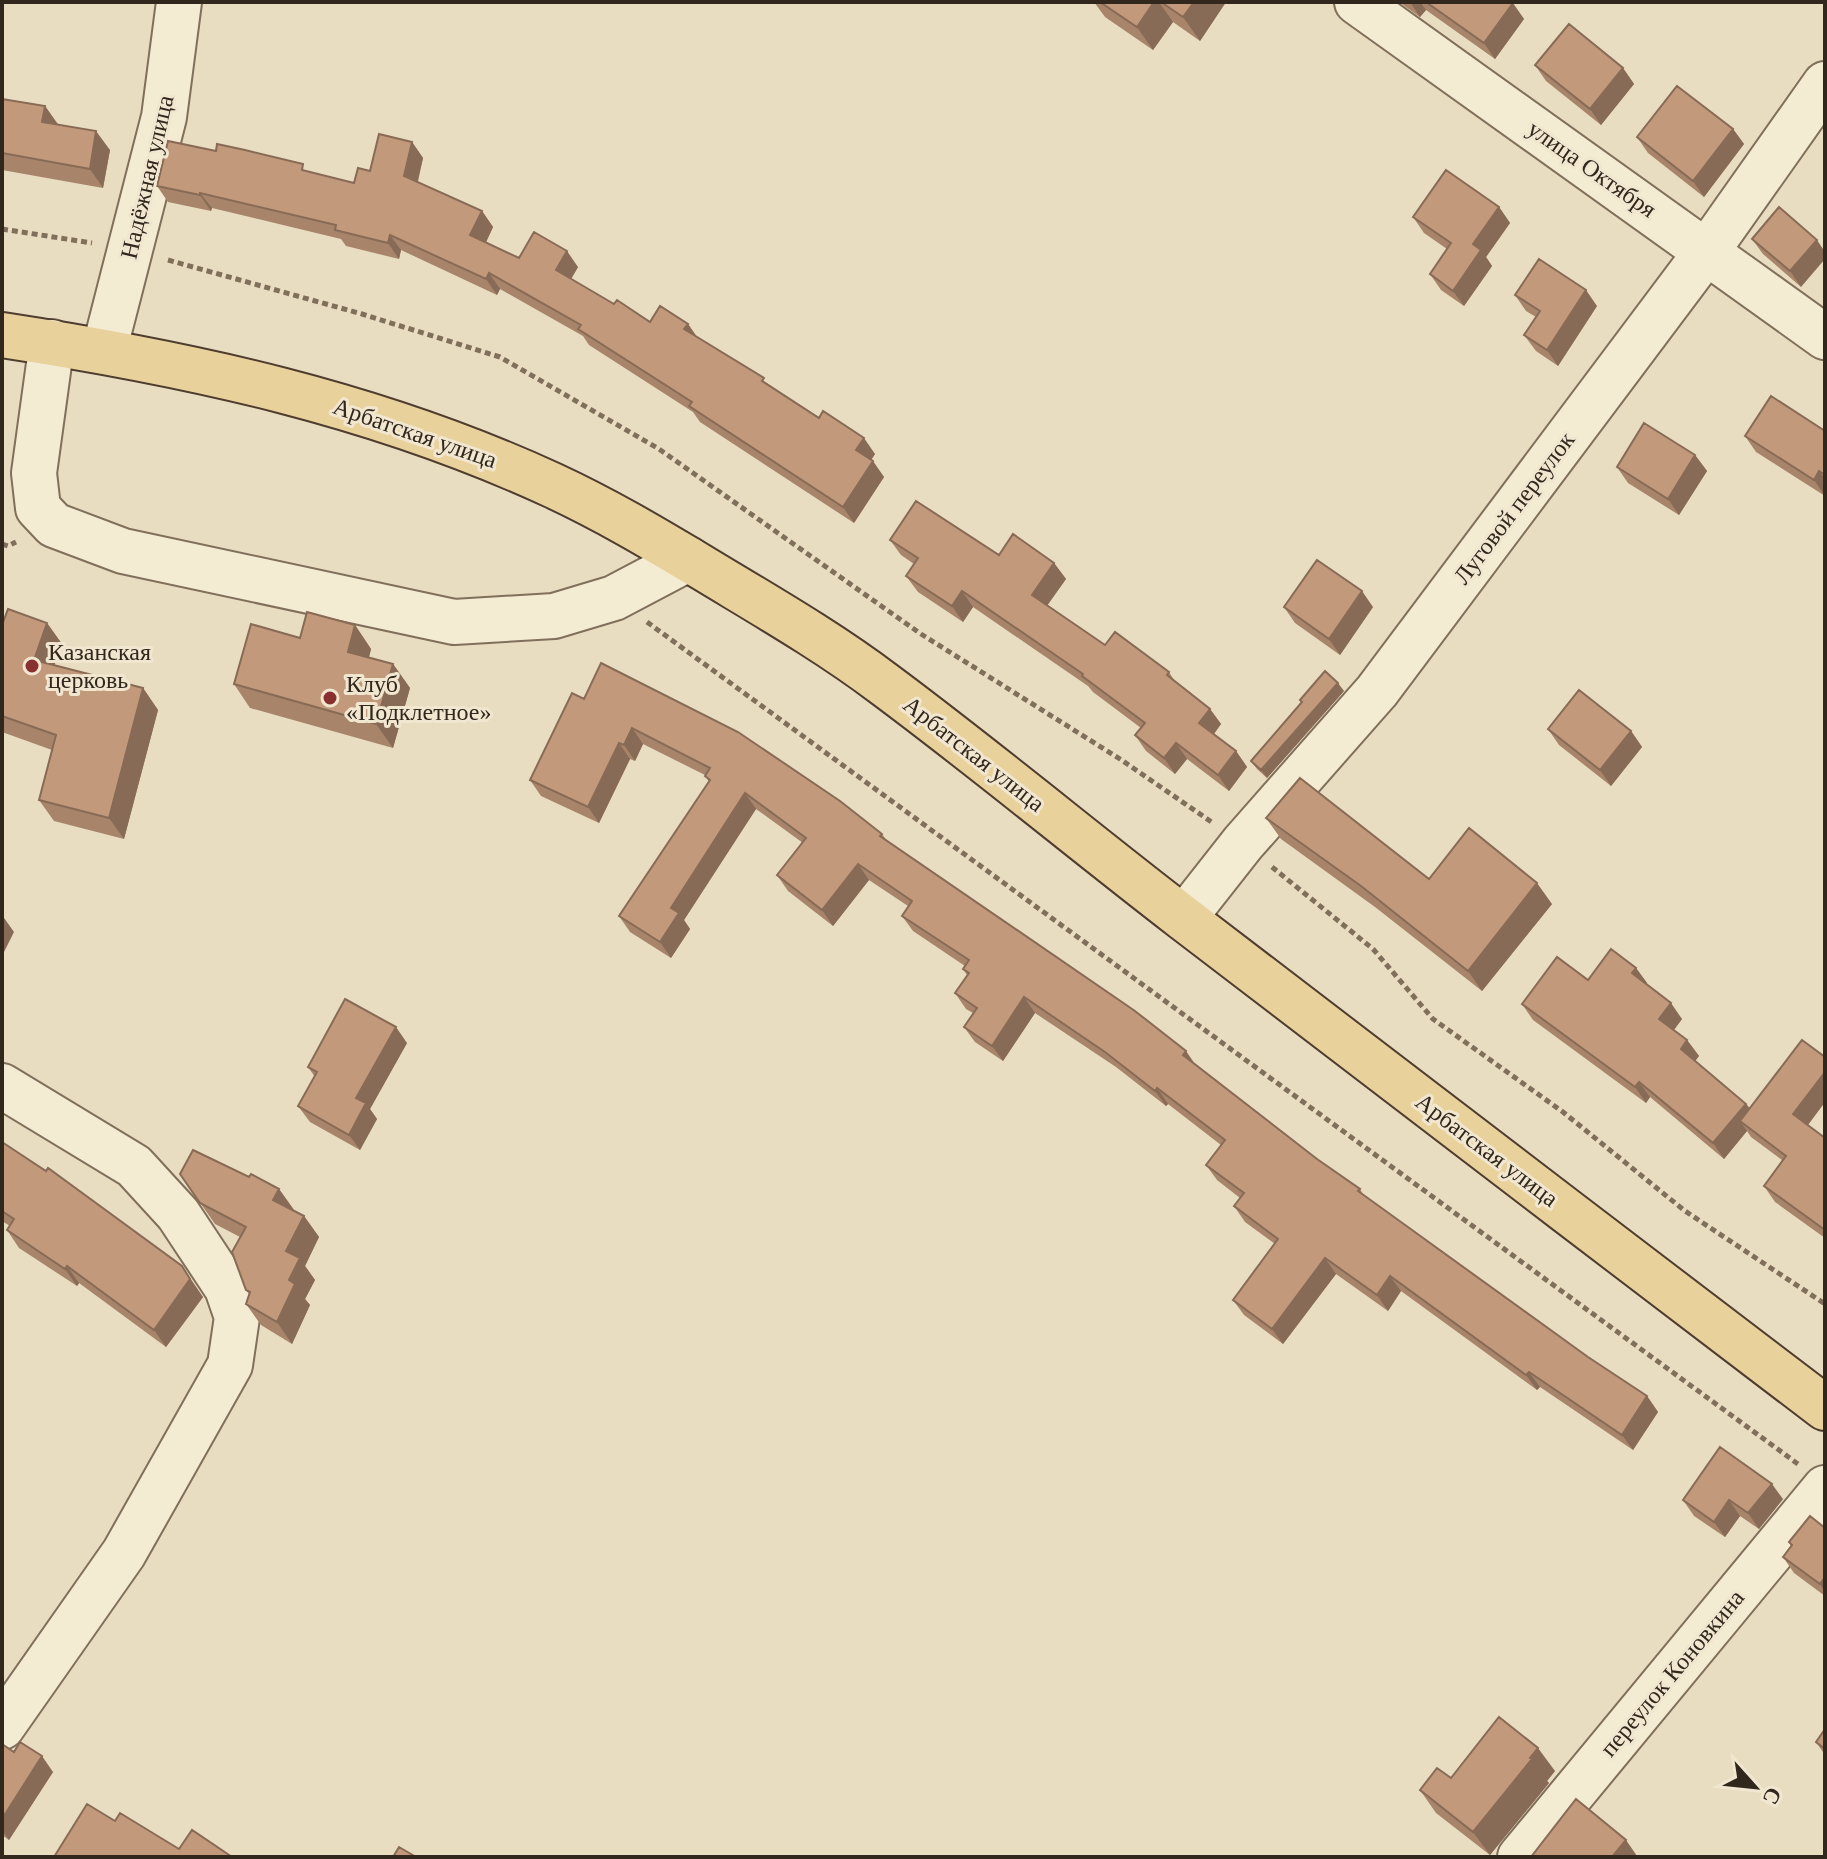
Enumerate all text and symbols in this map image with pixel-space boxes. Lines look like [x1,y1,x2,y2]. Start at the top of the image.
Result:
street label: Надёжная улица [116,92,179,261]
street label: улица Октября [1523,115,1661,223]
street label: Арбатская улица [330,393,501,473]
street label: Луговой переулок [1449,427,1580,589]
place label: Казанская церковь [48,639,151,693]
marker: Казанская церковь [23,657,41,675]
place label: Клуб «Подклетное» [346,671,491,725]
marker: Клуб «Подклетное» [321,689,339,707]
street label: Арбатская улица [899,691,1050,817]
street label: Арбатская улица [1411,1088,1563,1212]
street label: переулок Коновкина [1595,1584,1749,1761]
north arrow [1715,1747,1795,1827]
text: С [1758,1783,1787,1809]

